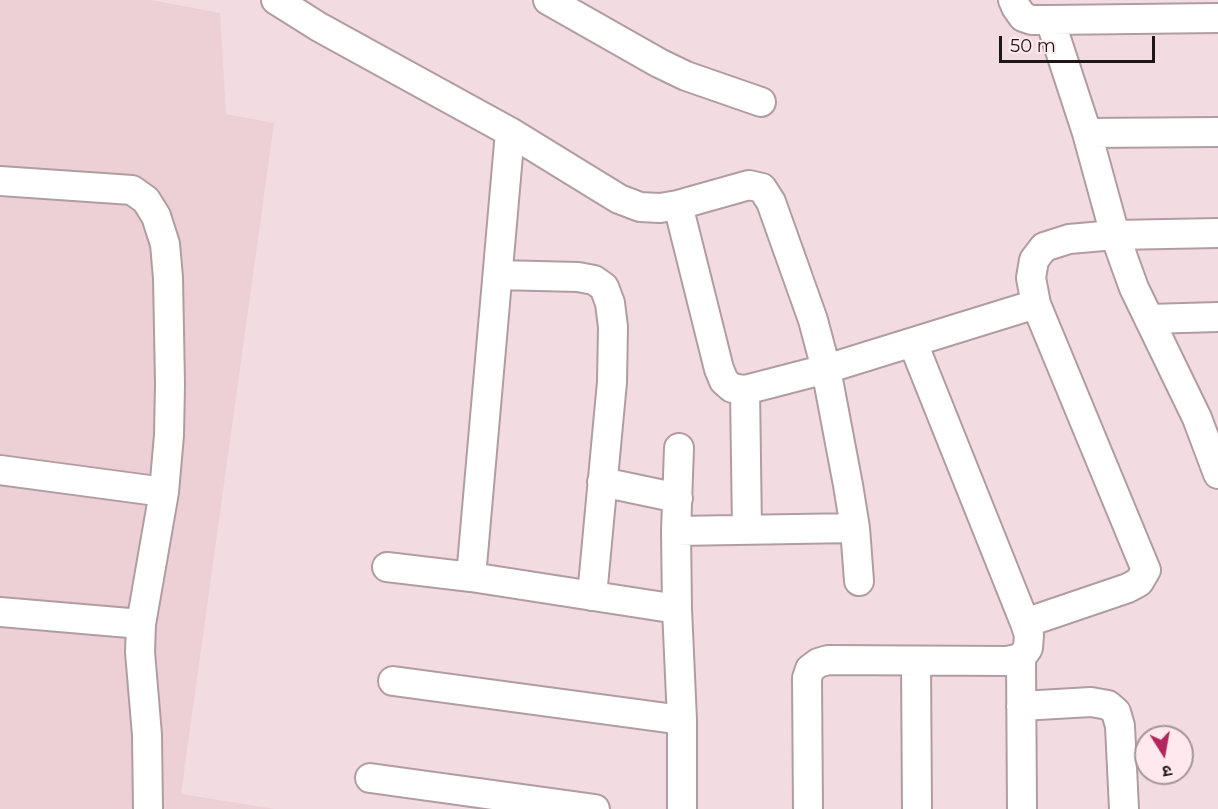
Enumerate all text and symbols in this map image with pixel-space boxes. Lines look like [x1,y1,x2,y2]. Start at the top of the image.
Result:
scale bar [1002,24,1158,62]
text: 50 m [1010,35,1056,57]
north arrow [1134,725,1194,785]
text: उ [1161,761,1174,781]

